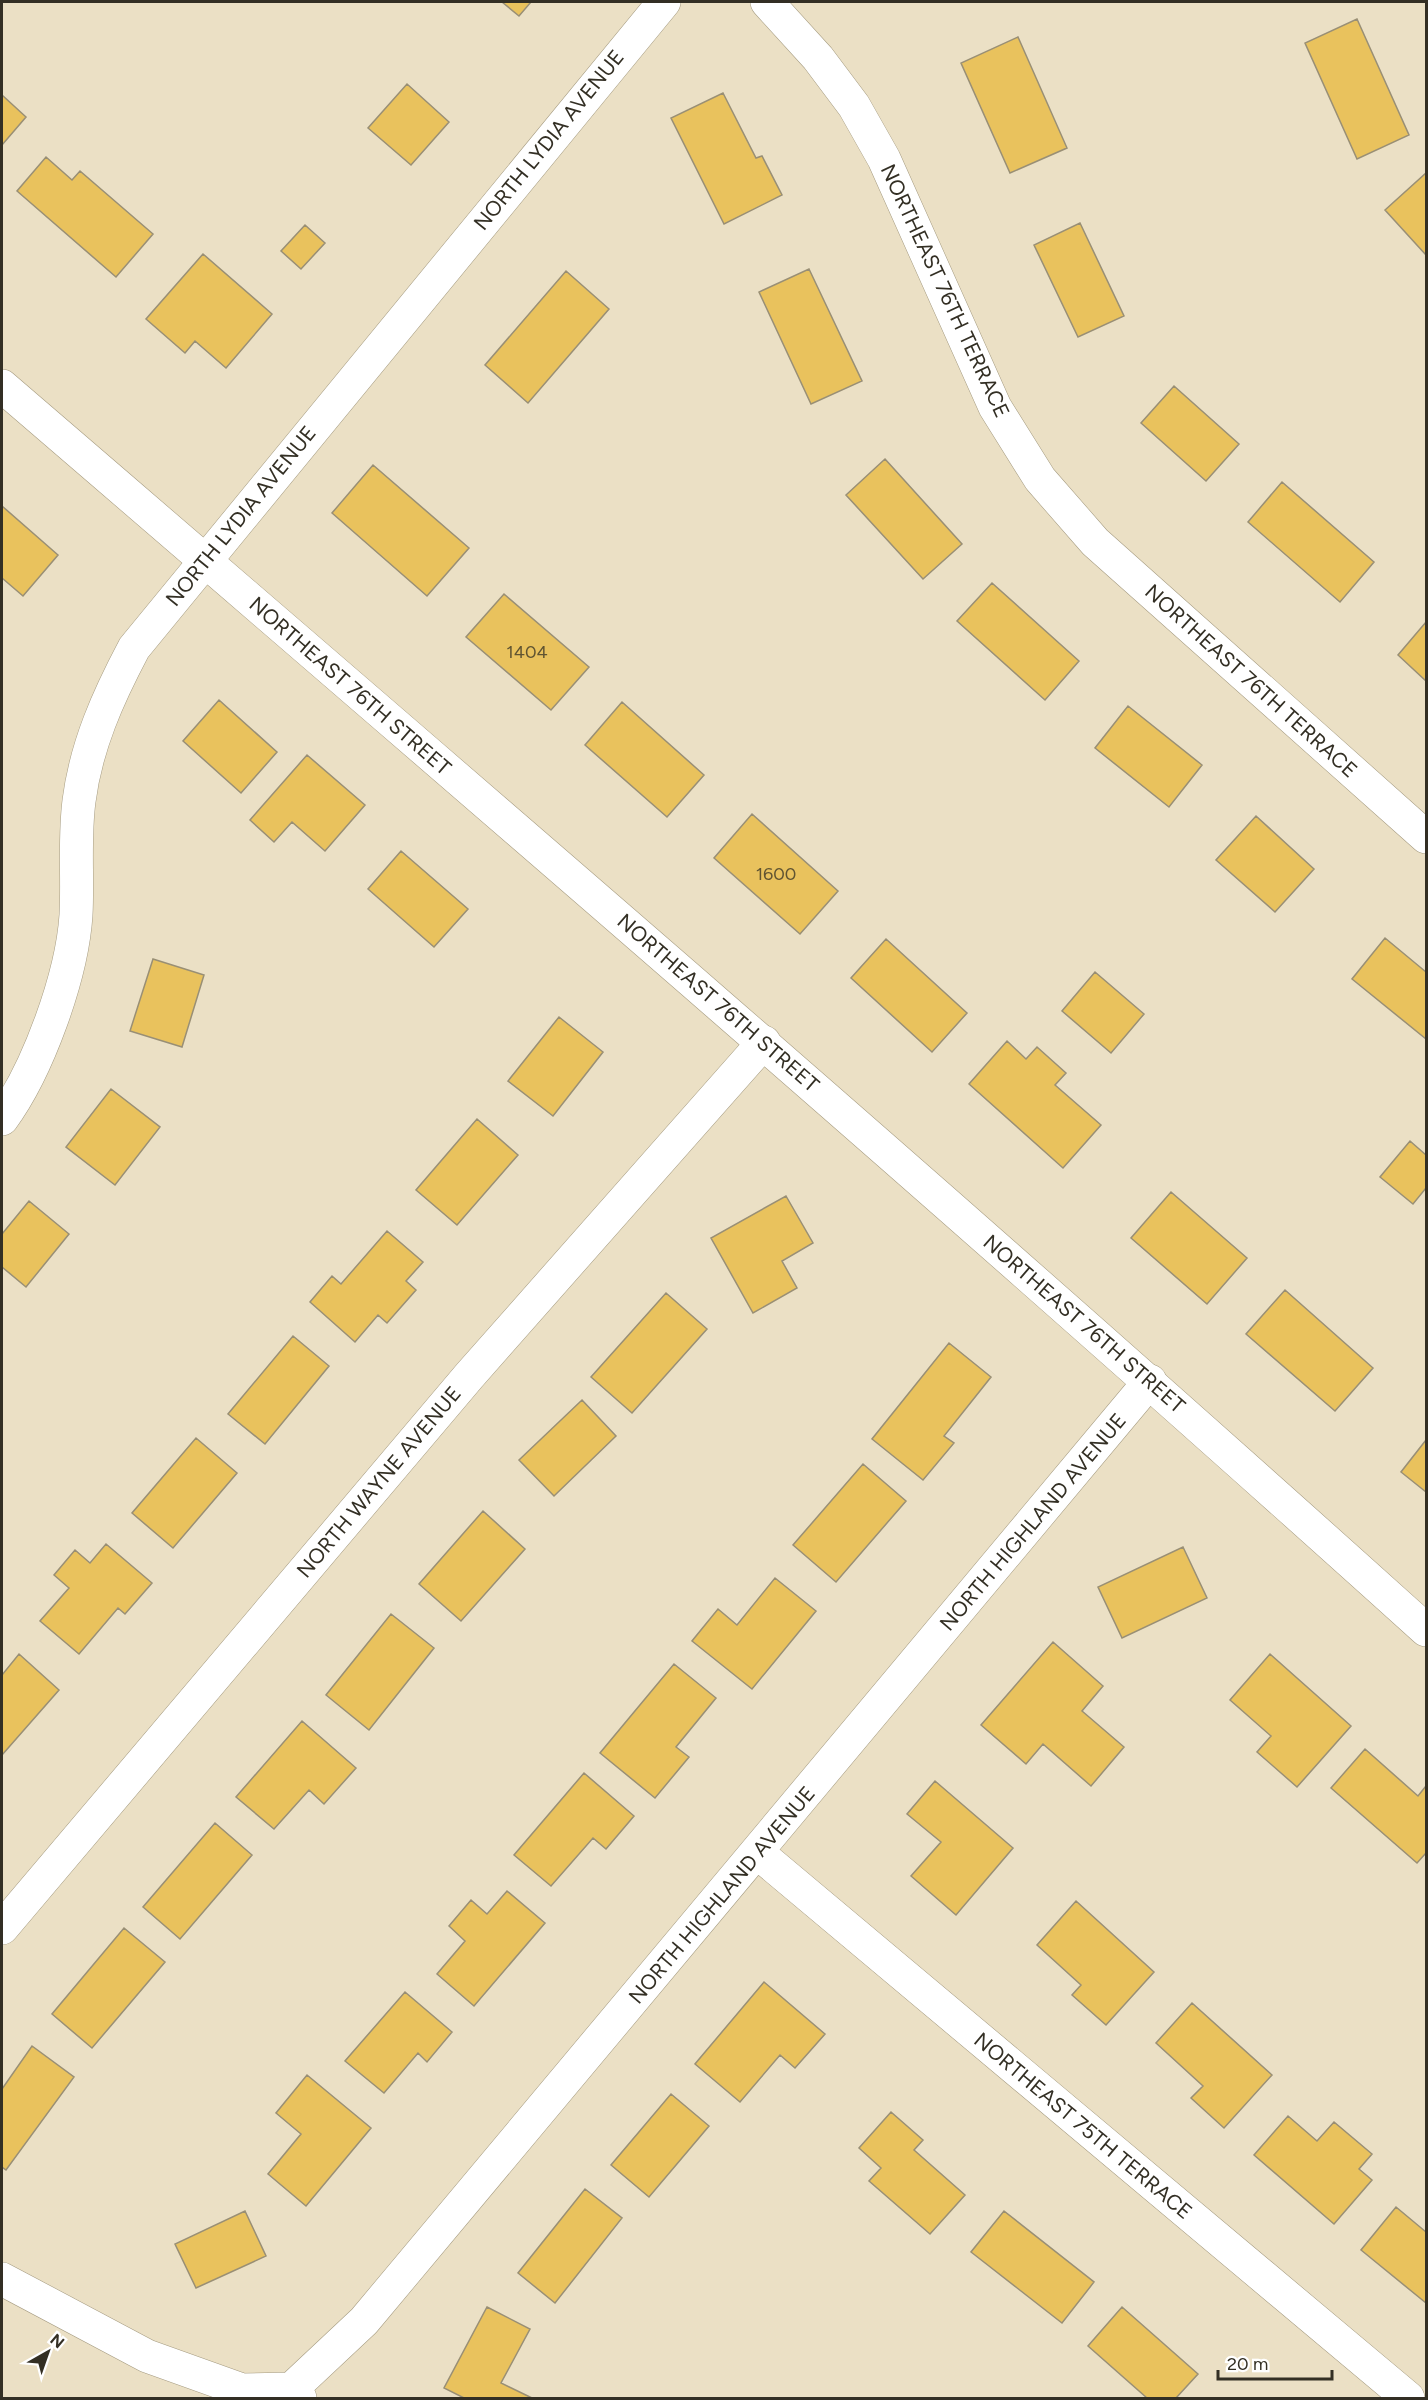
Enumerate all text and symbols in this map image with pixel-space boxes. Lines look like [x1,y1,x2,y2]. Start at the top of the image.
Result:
street label: NORTH LYDIA AVENUE [468,44,629,235]
street label: NORTHEAST 76TH TERRACE [876,160,1015,421]
street label: NORTH LYDIA AVENUE [160,420,321,611]
street label: NORTHEAST 76TH TERRACE [1140,579,1363,782]
street label: NORTHEAST 76TH STREET [244,591,457,780]
house number: 1404 [506,641,548,663]
house number: 1600 [756,863,796,885]
street label: NORTHEAST 76TH STREET [612,908,825,1097]
street label: NORTHEAST 76TH STREET [978,1229,1191,1418]
street label: NORTH WAYNE AVENUE [291,1381,466,1582]
street label: NORTH HIGHLAND AVENUE [934,1408,1131,1636]
street label: NORTH HIGHLAND AVENUE [623,1781,820,2009]
street label: NORTHEAST 75TH TERRACE [969,2027,1197,2224]
north arrow [18,2322,78,2382]
text: N [46,2330,68,2352]
scale bar [1218,2343,1332,2381]
text: 20 m [1227,2353,1268,2375]

